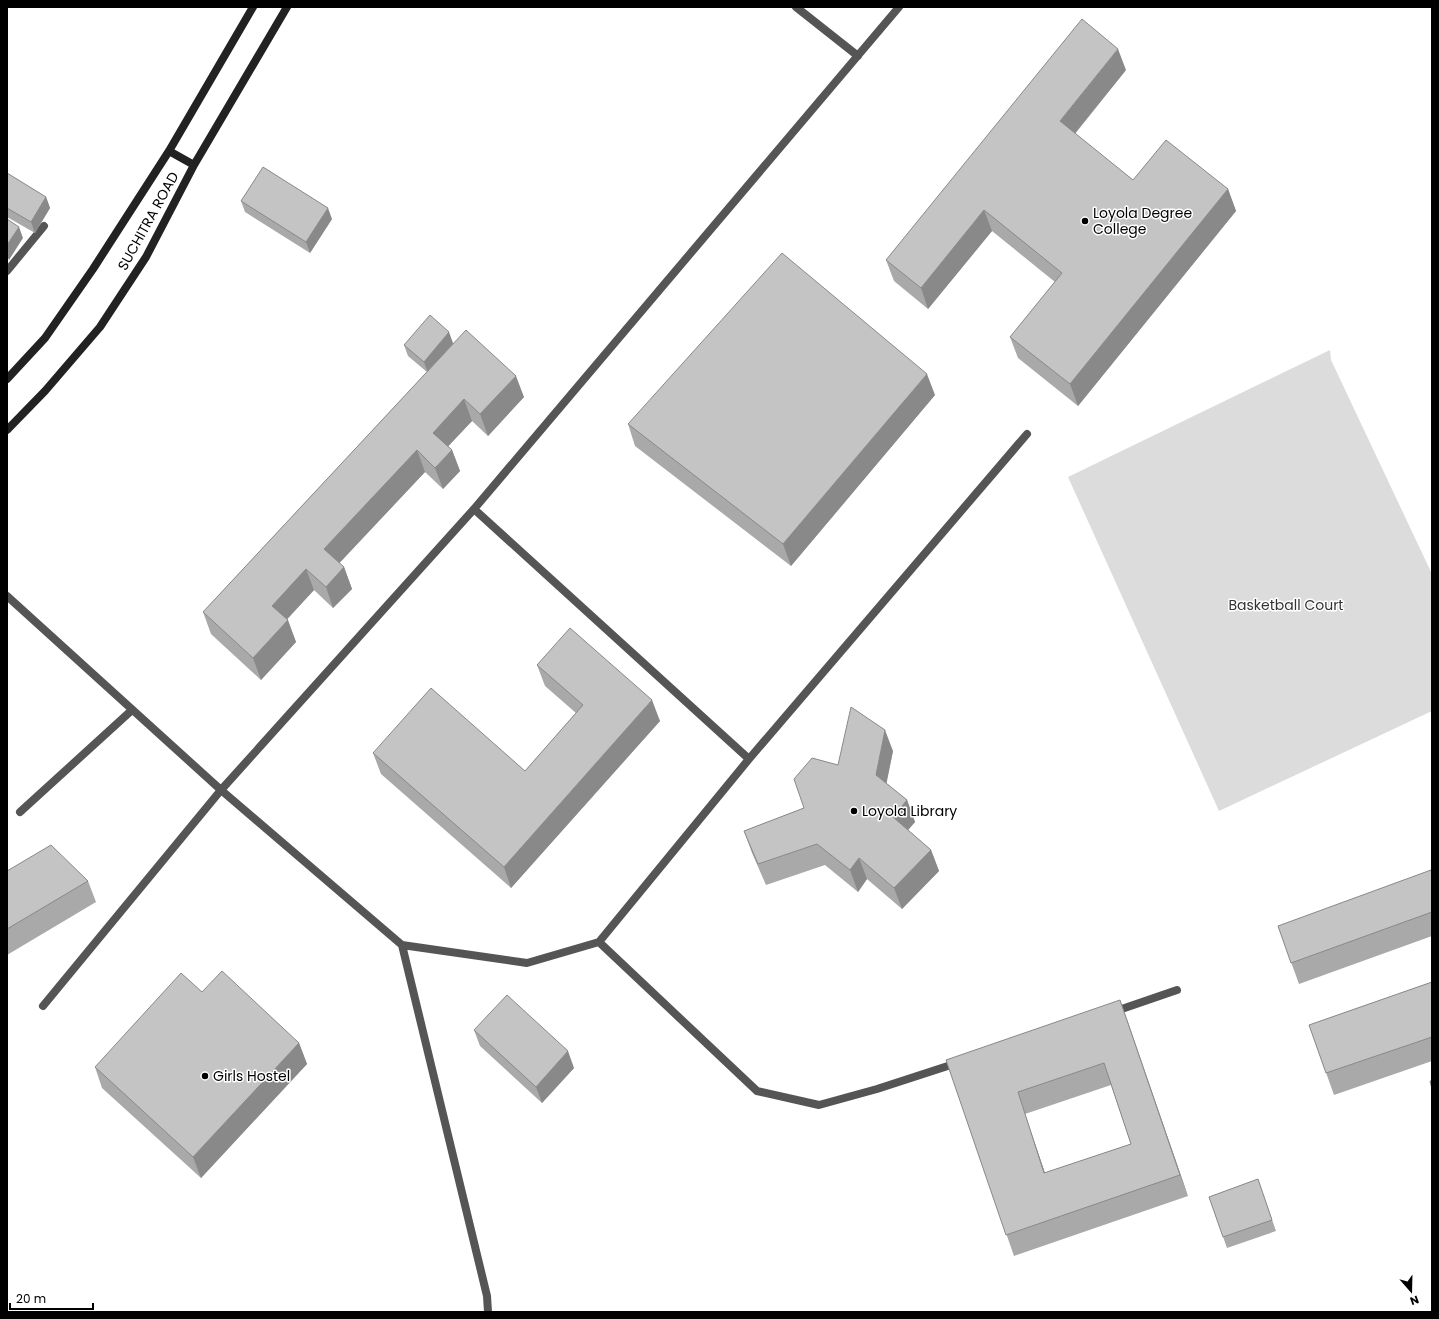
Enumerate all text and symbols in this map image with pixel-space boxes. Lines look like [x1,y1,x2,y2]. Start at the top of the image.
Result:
street label: SUCHITRA ROAD [113,168,183,274]
place label: Loyola Degree College [1093,203,1192,239]
marker: Loyola Degree College [1080,216,1090,226]
park label: Basketball Court [1229,595,1343,615]
place label: Loyola Library [862,801,957,821]
marker: Loyola Library [849,806,859,816]
place label: Girls Hostel [213,1066,290,1086]
marker: Girls Hostel [200,1071,210,1081]
north arrow [1391,1271,1431,1311]
scale bar [10,1285,93,1311]
text: 20 m [16,1290,46,1307]
text: N [1408,1291,1421,1309]

